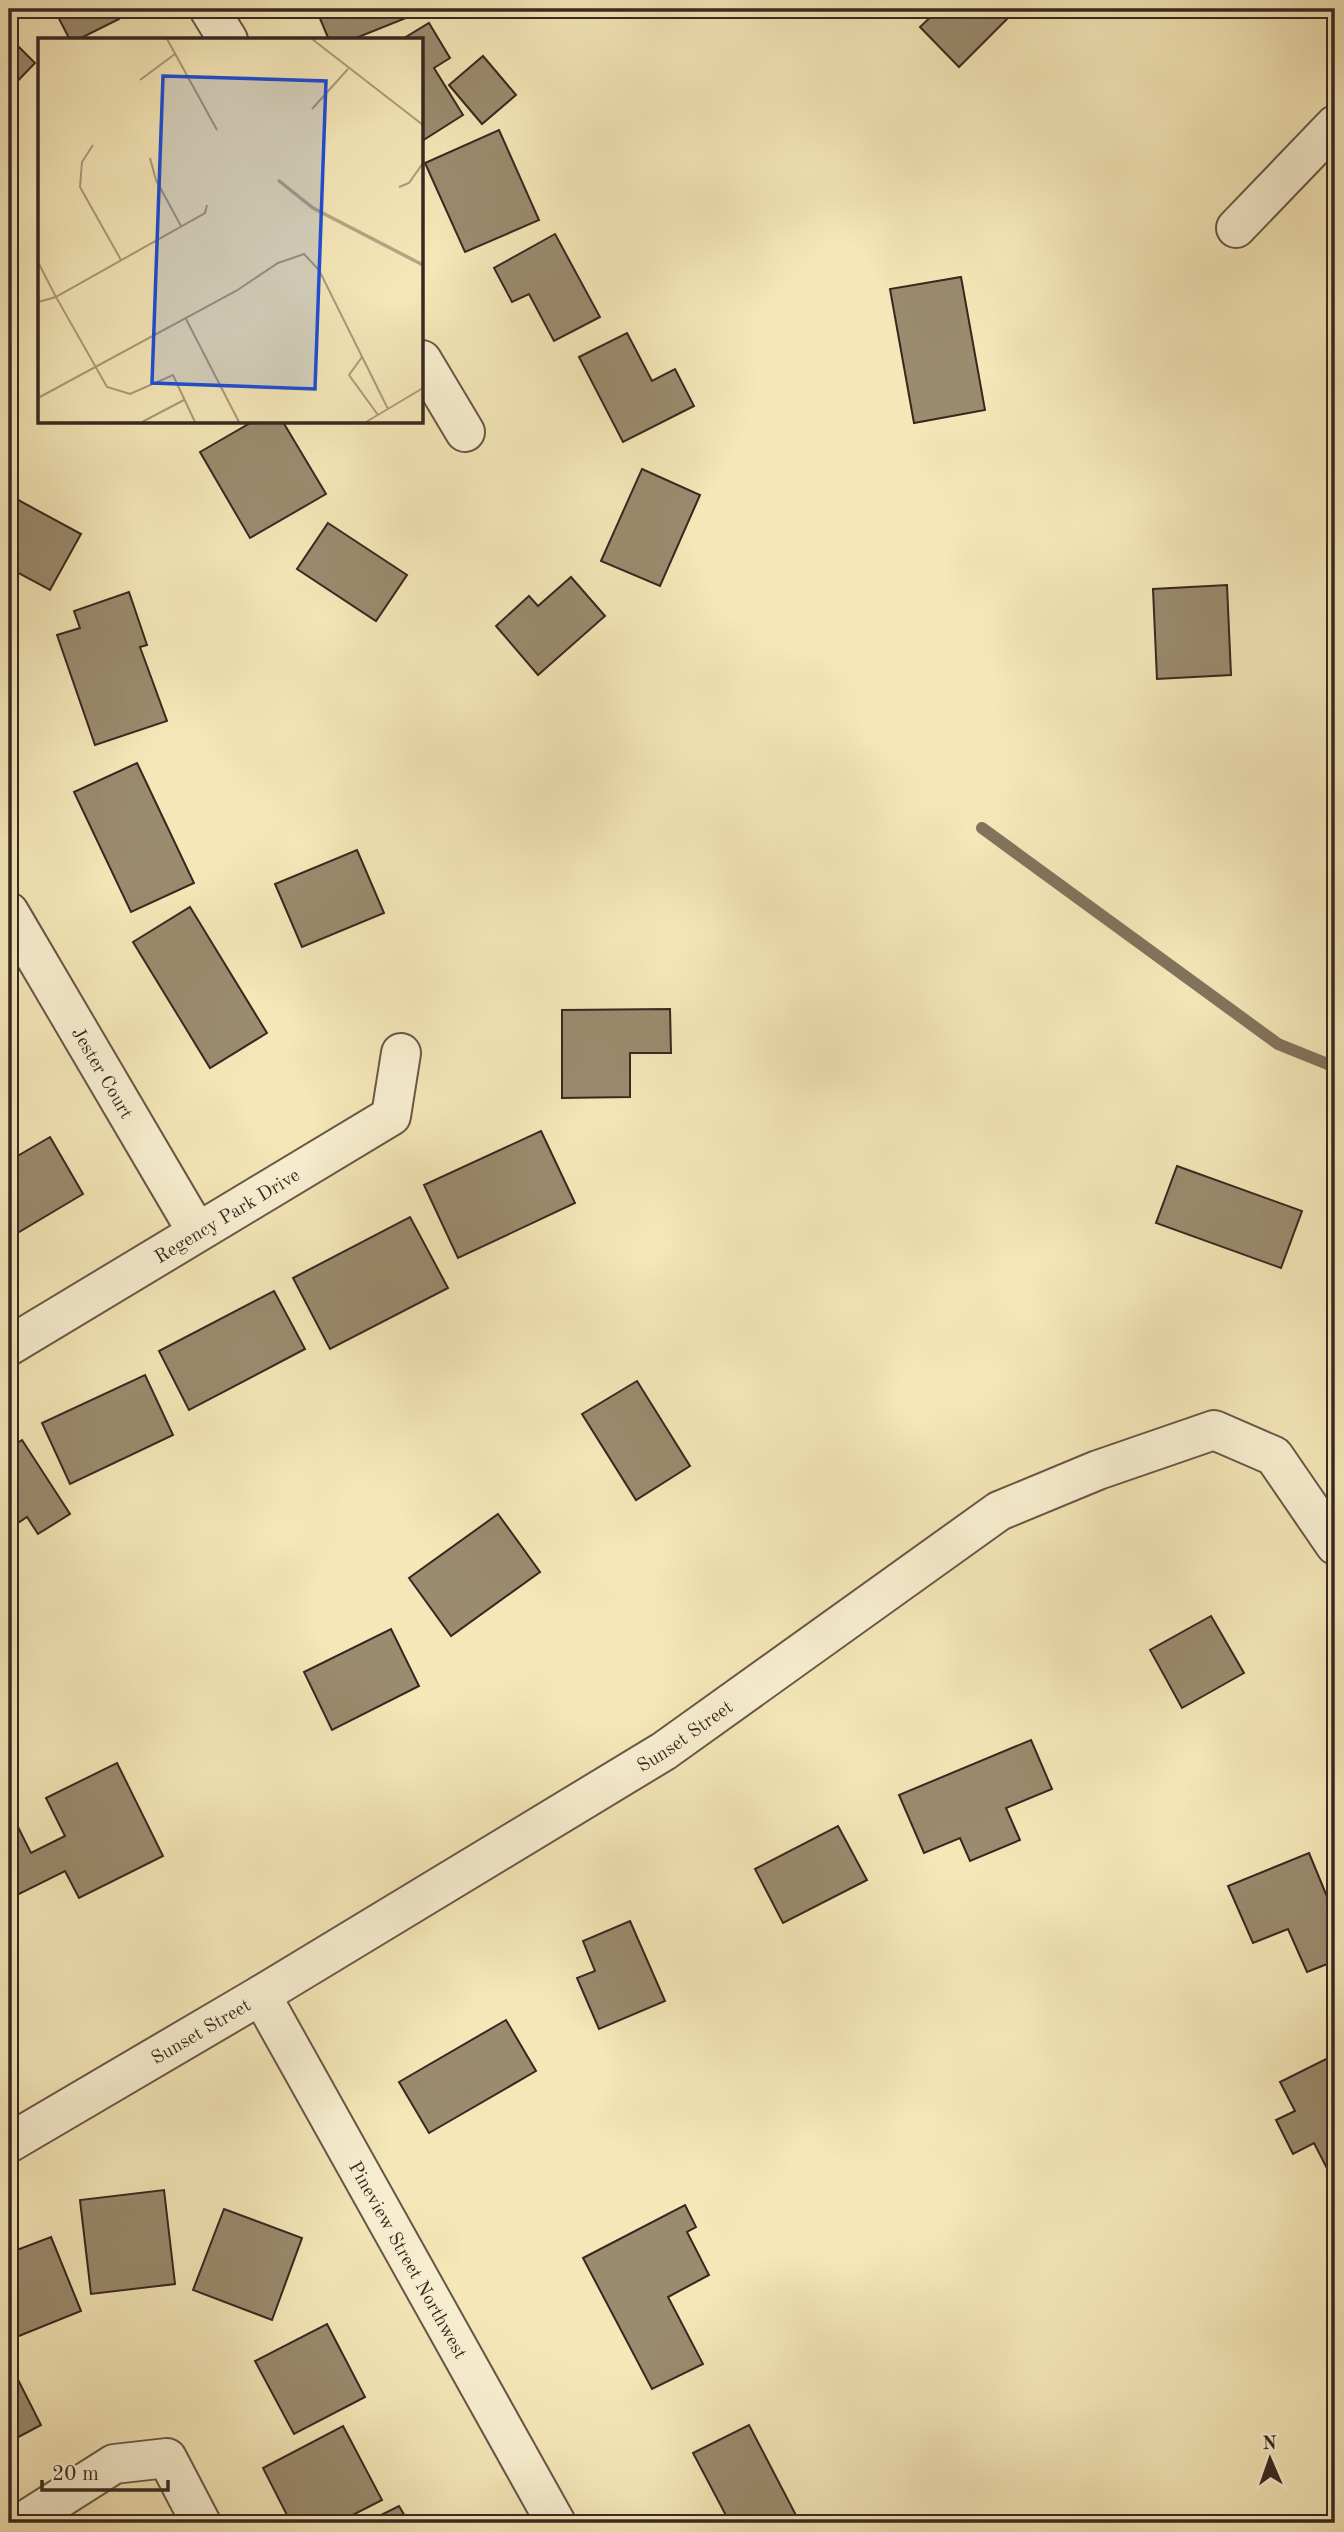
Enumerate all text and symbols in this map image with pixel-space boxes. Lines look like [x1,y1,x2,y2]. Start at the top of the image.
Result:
inset map [38,38,424,424]
street label: Jester Court [67,1025,135,1123]
street label: Regency Park Drive [152,1166,304,1268]
street label: Sunset Street [635,1698,737,1777]
street label: Sunset Street [149,1996,255,2069]
street label: Pineview Street Northwest [344,2159,469,2363]
north arrow [1236,2424,1306,2494]
text: N [1262,2435,1278,2454]
scale bar [42,2448,168,2492]
text: 20 m [52,2464,99,2485]

